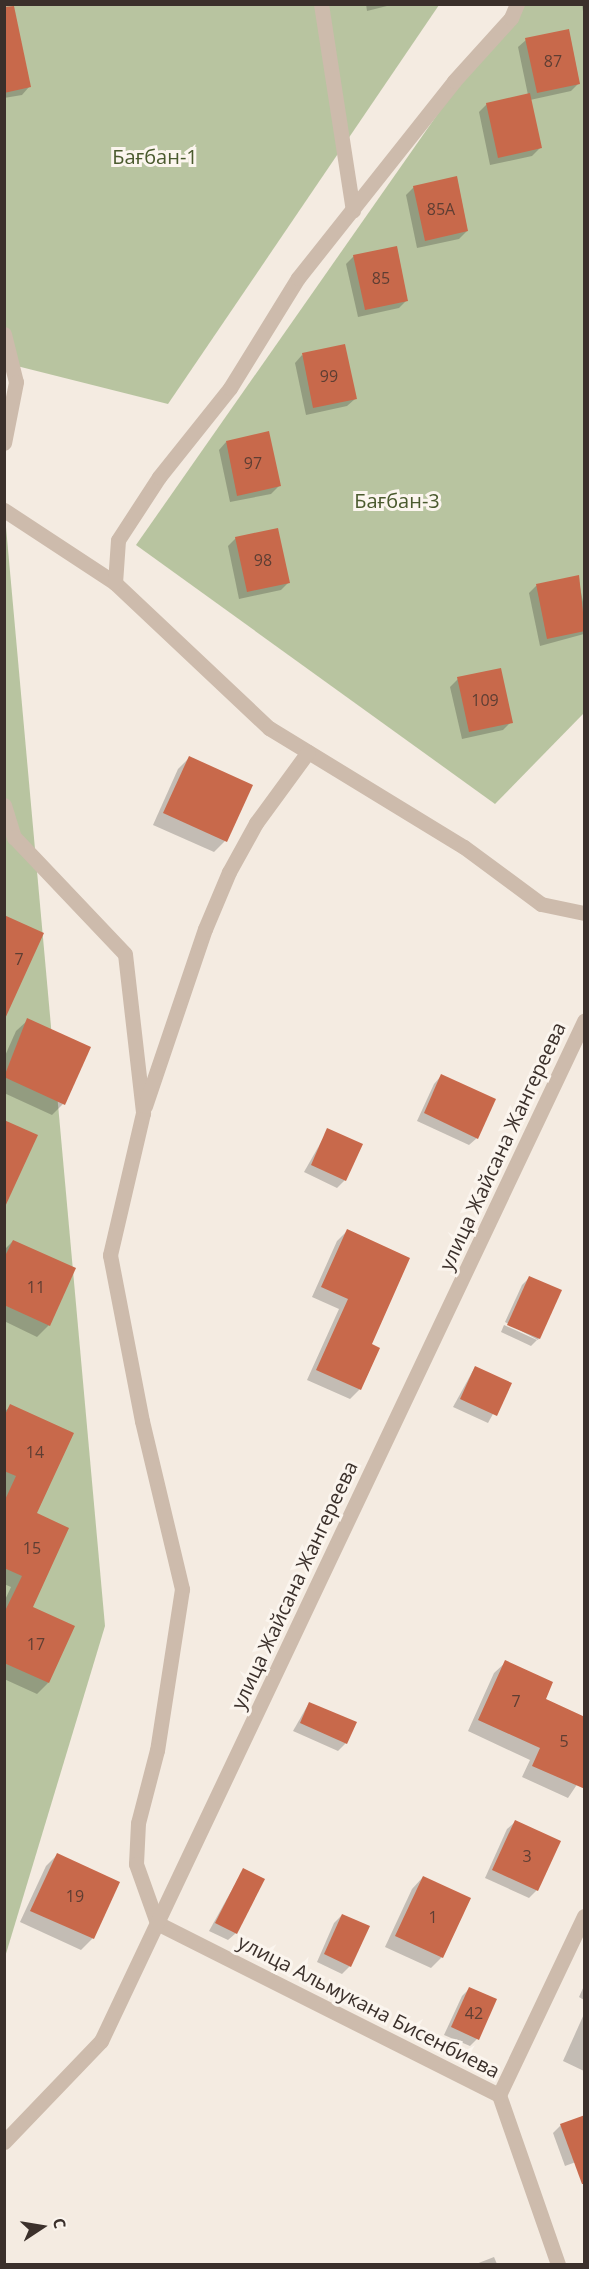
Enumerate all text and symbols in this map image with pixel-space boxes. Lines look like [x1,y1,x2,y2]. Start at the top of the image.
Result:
house number: 87 [544,51,562,71]
park label: Бағбан-1 [112,144,198,168]
house number: 85А [427,199,455,219]
house number: 85 [372,268,390,288]
house number: 99 [320,366,338,386]
house number: 97 [244,453,262,473]
park label: Бағбан-3 [354,488,440,512]
house number: 98 [254,550,272,570]
house number: 109 [471,690,499,710]
house number: 7 [14,949,24,969]
street label: улица Жайсана Жангереева [434,1018,570,1274]
house number: 11 [27,1277,45,1297]
house number: 14 [26,1442,44,1462]
street label: улица Жайсана Жангереева [226,1457,362,1713]
house number: 15 [23,1538,41,1558]
house number: 17 [27,1634,45,1654]
house number: 7 [511,1691,521,1711]
house number: 5 [559,1731,569,1751]
house number: 3 [522,1846,532,1866]
house number: 19 [66,1886,84,1906]
house number: 1 [428,1907,438,1927]
street label: улица Альмукана Бисенбиева [234,1929,504,2083]
house number: 42 [465,2003,483,2023]
north arrow [12,2197,72,2257]
text: С [48,2216,71,2231]

